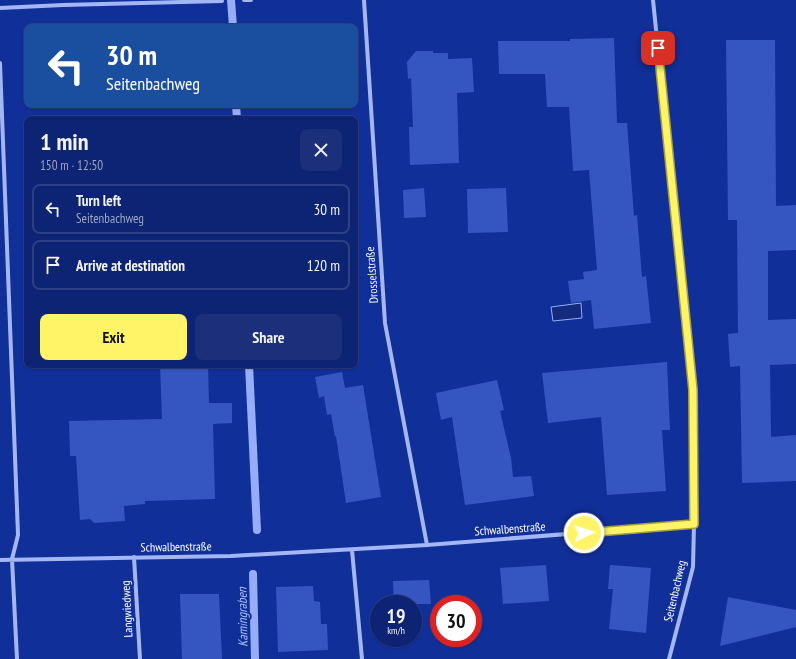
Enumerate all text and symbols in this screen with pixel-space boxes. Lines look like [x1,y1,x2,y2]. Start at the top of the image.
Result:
pin [641,31,675,65]
text: 30 m [106,36,157,73]
icon: arrive [647,37,669,59]
icon: left [40,40,92,92]
text: Seitenbachweg [106,72,200,95]
text: 1 min [40,126,88,157]
button: close [300,129,342,171]
text: 150 m · 12:50 [40,157,103,174]
text: Turn left [76,191,121,210]
icon: left [42,198,64,220]
text: 30 m [314,200,340,219]
text: Seitenbachweg [76,210,144,227]
street label: Drosselstraße [362,246,381,304]
icon: arrive [42,254,64,276]
text: Arrive at destination [76,256,185,275]
text: 120 m [307,256,340,275]
button: Exit [40,314,187,360]
button: Share [195,314,342,360]
position arrow [563,512,605,554]
street label: Schwalbenstraße [474,519,546,538]
street label: Schwalbenstraße [140,538,212,555]
street label: Seitenbachweg [660,559,689,623]
street label: Langwiedweg [118,580,135,638]
water label: Kamingraben [233,586,252,647]
speed limit sign: 30 [430,595,482,647]
text: 19 [386,603,406,629]
text: km/h [387,624,405,637]

